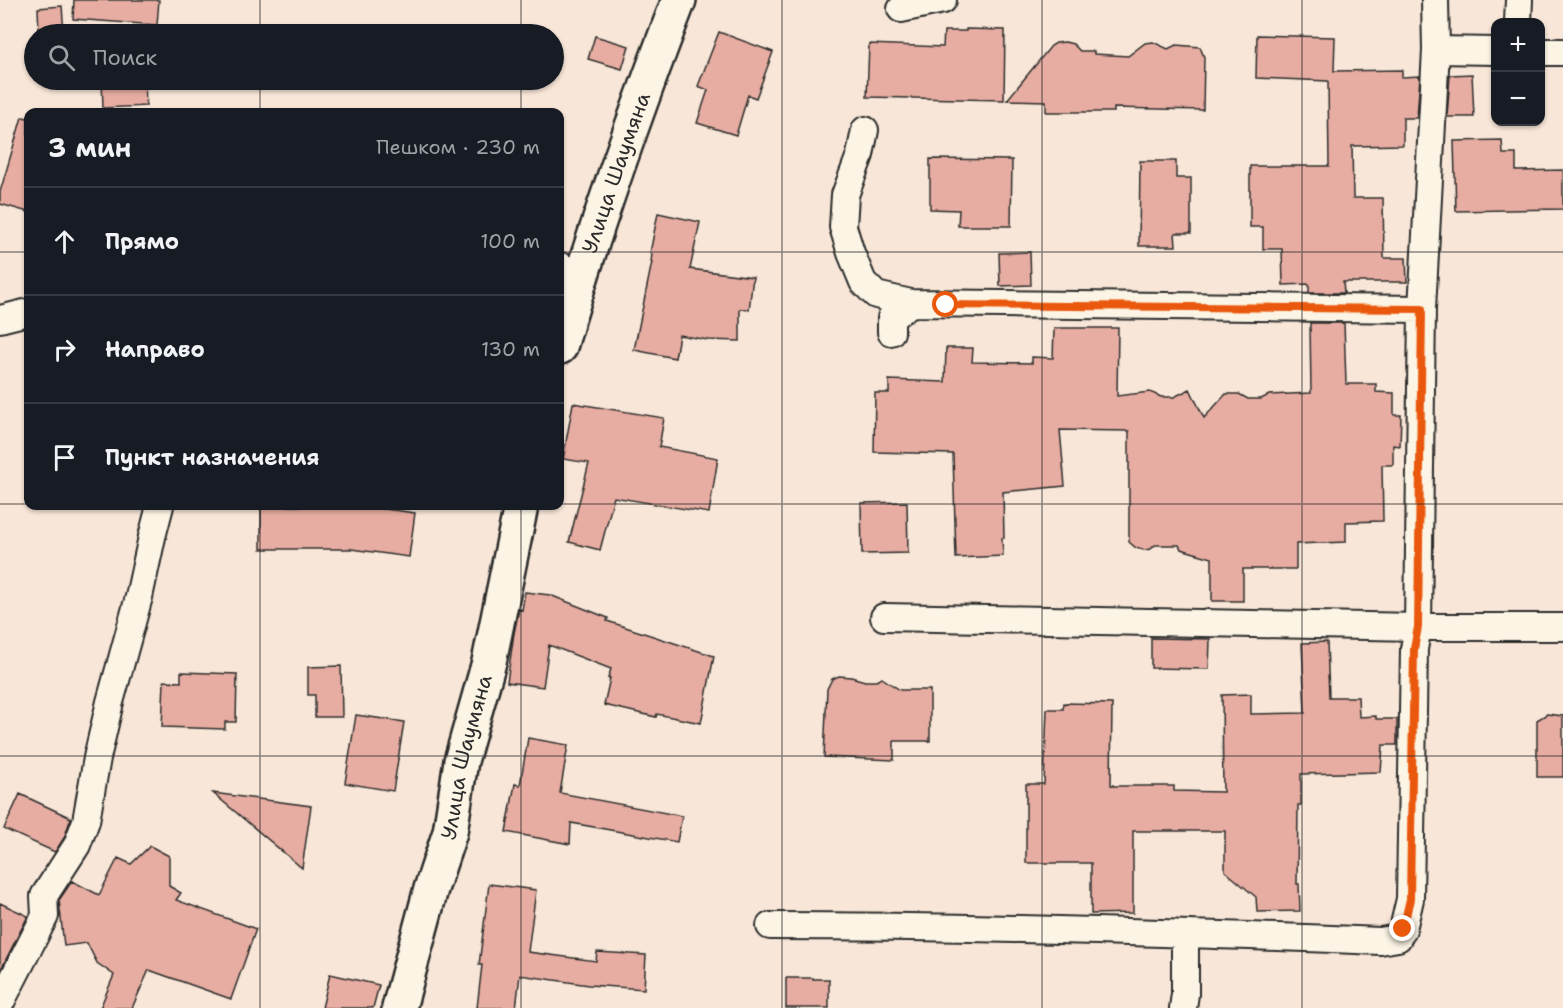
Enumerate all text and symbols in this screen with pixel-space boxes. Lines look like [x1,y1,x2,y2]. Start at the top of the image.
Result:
map controls [1491,18,1545,126]
button: + [1491,18,1545,72]
search box [24,24,564,90]
icon: search [45,41,78,74]
text: Поиск [93,43,157,72]
button: − [1491,72,1545,126]
street label: Улица Шаумяна [576,89,657,257]
text: 3 мин [48,130,131,165]
text: Пешком · 230 m [376,134,540,160]
icon: ahead [48,225,81,258]
text: Прямо [105,227,179,256]
text: 100 m [480,228,540,254]
route start [932,291,958,317]
icon: right [48,333,81,366]
text: Направо [105,335,205,364]
text: 130 m [481,336,540,362]
icon: arrive [48,441,81,474]
text: Пункт назначения [105,443,319,472]
street label: Улица Шаумяна [434,671,499,844]
route end [1389,915,1415,941]

